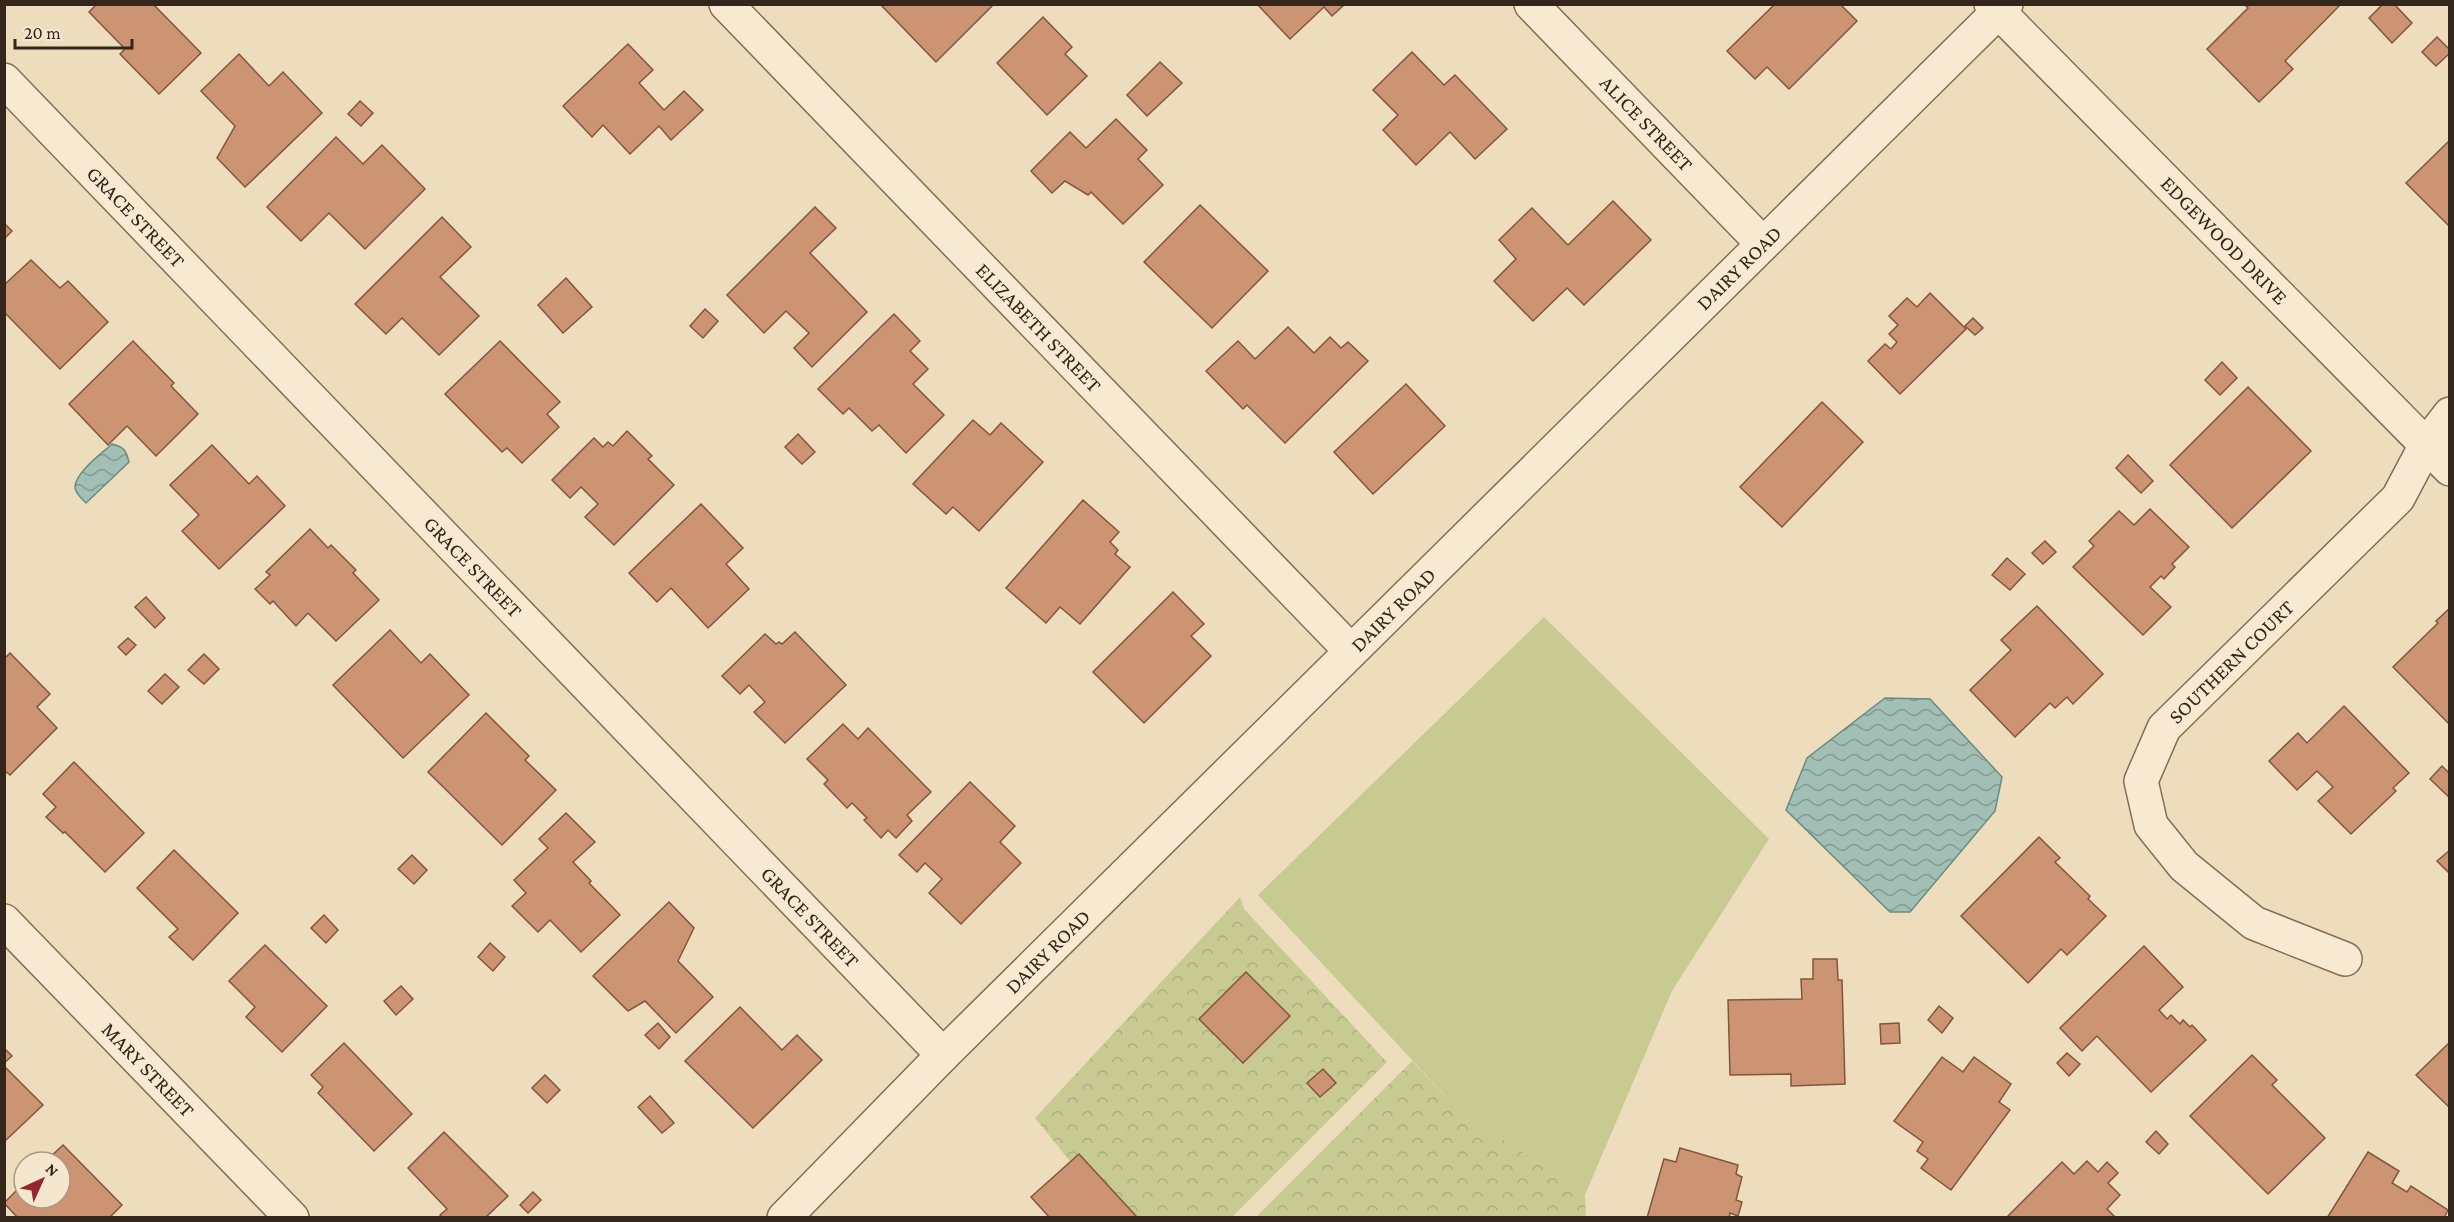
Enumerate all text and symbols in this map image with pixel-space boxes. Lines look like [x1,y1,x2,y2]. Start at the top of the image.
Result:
scale bar [15,12,132,50]
text: 20 m [24,23,61,43]
street label: ALICE STREET [1595,71,1698,177]
street label: GRACE STREET [82,161,190,273]
street label: EDGEWOOD DRIVE [2156,171,2293,309]
street label: DAIRY ROAD [1691,221,1786,315]
street label: ELIZABETH STREET [971,258,1107,398]
street label: GRACE STREET [419,511,527,623]
street label: DAIRY ROAD [1346,563,1441,657]
street label: SOUTHERN COURT [2164,595,2299,729]
street label: GRACE STREET [756,861,865,973]
street label: DAIRY ROAD [1000,904,1095,999]
street label: MARY STREET [97,1017,200,1122]
north arrow [12,1150,72,1210]
text: N [42,1160,62,1180]

